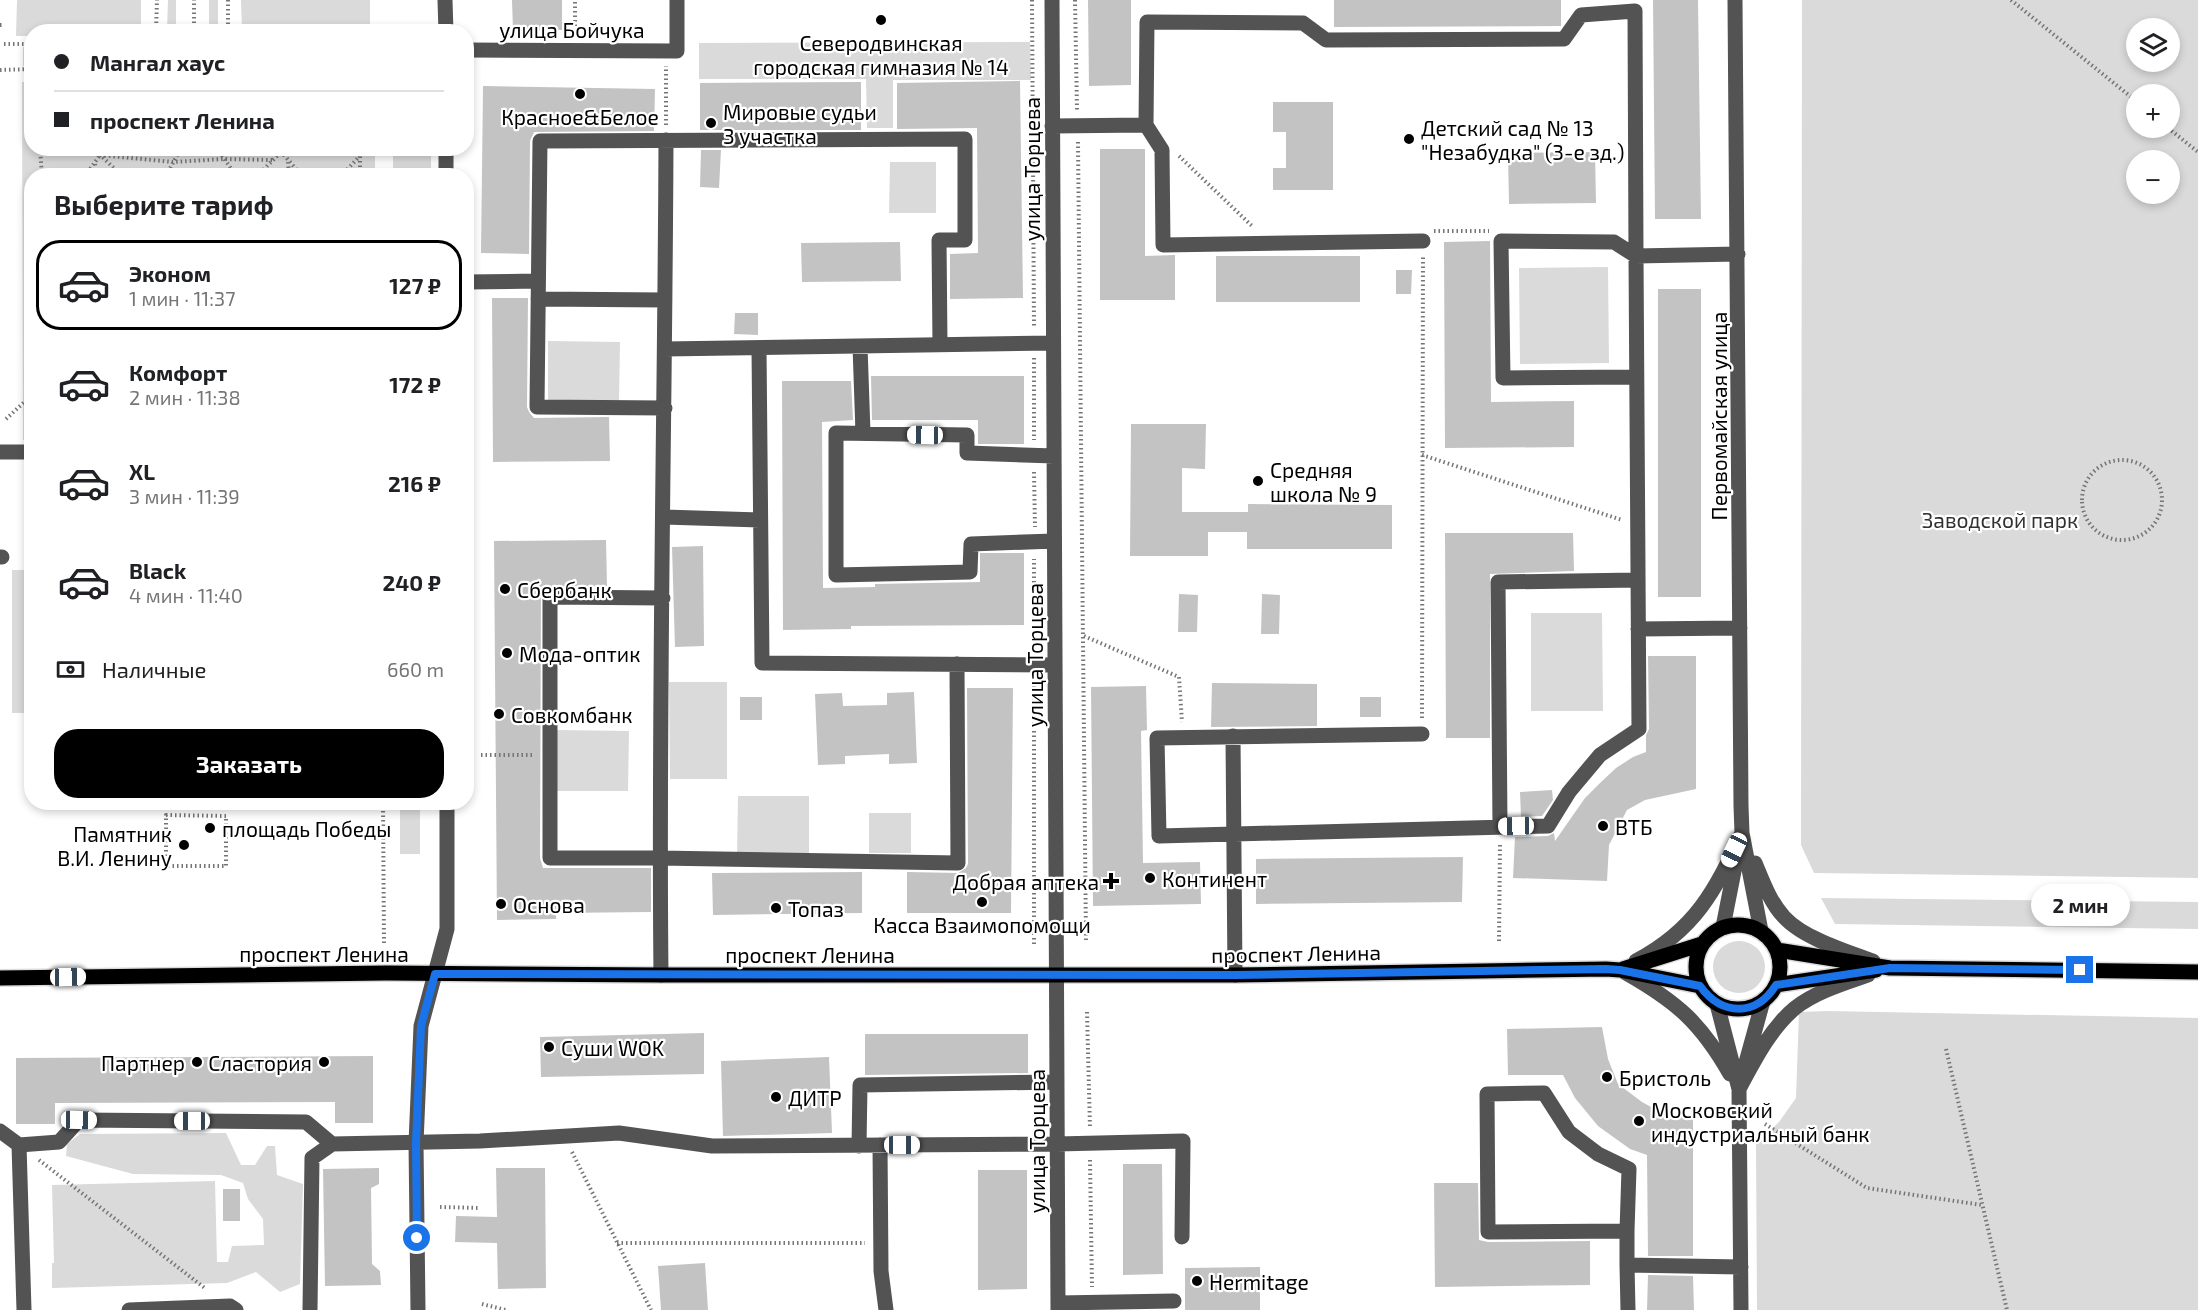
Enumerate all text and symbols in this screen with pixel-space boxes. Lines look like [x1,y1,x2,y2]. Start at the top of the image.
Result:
marker: Северодвинская городская гимназия № 14 [874,13,888,27]
street label: улица Бойчука [499,17,645,43]
map controls [2126,18,2180,204]
button: layers [2126,18,2180,72]
place label: Северодвинская городская гимназия № 14 [753,30,1009,79]
text: Мангал хаус [90,49,225,75]
button: + [2126,84,2180,138]
marker: Красное&Белое [573,87,587,101]
street label: улица Торцева [1019,97,1045,241]
place label: Мировые судьи 3 участка [723,99,877,149]
place label: Красное&Белое [501,104,659,129]
text: проспект Ленина [90,107,275,133]
place label: Детский сад № 13 "Незабудка" (3-е зд.) [1421,115,1624,165]
marker: Мировые судьи 3 участка [704,116,718,130]
marker: Детский сад № 13 "Незабудка" (3-е зд.) [1402,132,1416,146]
button: − [2126,150,2180,204]
text: Выберите тариф [54,188,274,220]
icon: car [57,258,111,312]
text: Эконом [129,260,211,286]
text: 127 ₽ [389,272,441,298]
text: 1 мин · 11:37 [129,286,235,310]
street label: Первомайская улица [1706,312,1732,520]
icon: car [57,357,111,411]
text: Комфорт [129,359,227,385]
text: 172 ₽ [389,371,441,397]
text: 2 мин · 11:38 [129,385,241,409]
car [907,426,943,444]
icon: car [57,456,111,510]
place label: Средняя школа № 9 [1270,457,1377,506]
text: XL [129,458,155,484]
text: 216 ₽ [388,470,441,496]
marker: Средняя школа № 9 [1251,474,1265,488]
text: 3 мин · 11:39 [129,484,240,508]
park label: Заводской парк [1922,507,2078,532]
icon: car [57,555,111,609]
text: Black [129,557,186,583]
text: 240 ₽ [383,569,441,595]
place label: Сбербанк [517,577,612,602]
marker: Сбербанк [498,582,512,596]
text: 4 мин · 11:40 [129,583,243,607]
street label: улица Торцева [1022,583,1048,727]
place label: Мода-оптик [519,641,640,666]
marker: Мода-оптик [500,646,514,660]
icon: cash [54,653,87,686]
text: Наличные [102,656,206,682]
text: 660 m [387,657,444,681]
place label: Совкомбанк [511,702,632,727]
marker: Совкомбанк [492,707,506,721]
button: Заказать [54,729,444,798]
place label: ВТБ [1615,814,1653,839]
place label: площадь Победы [222,816,392,841]
car [1498,817,1534,835]
marker: ВТБ [1596,819,1610,833]
place label: Памятник В.И. Ленину [57,821,172,871]
marker: площадь Победы [203,821,217,835]
car [1718,830,1750,870]
marker: Памятник В.И. Ленину [177,838,191,852]
place label: Континент [1162,866,1267,891]
place label: Добрая аптека [953,869,1099,894]
marker: Континент [1143,871,1157,885]
marker: Добрая аптека [1104,874,1118,888]
callout: 2 мин [2030,883,2130,925]
place label: Основа [513,892,585,917]
text: 2 мин [2053,893,2108,917]
marker: Касса Взаимопомощи [975,895,989,909]
place label: Топаз [788,896,844,921]
marker: Основа [494,897,508,911]
marker: Топаз [769,901,783,915]
place label: Касса Взаимопомощи [873,912,1091,937]
street label: проспект Ленина [1211,939,1381,967]
street label: проспект Ленина [239,941,409,966]
street label: проспект Ленина [725,942,895,967]
route end [2066,956,2093,983]
car [50,968,86,986]
place label: Суши WOK [561,1035,665,1061]
marker: Суши WOK [542,1040,556,1054]
place label: Партнер [101,1050,185,1075]
place label: Сластория [208,1050,312,1075]
marker: Партнер [190,1055,204,1069]
marker: Сластория [317,1055,331,1069]
place label: Бристоль [1619,1065,1711,1090]
street label: улица Торцева [1024,1069,1050,1213]
marker: Бристоль [1600,1070,1614,1084]
place label: ДИТР [788,1085,842,1110]
marker: ДИТР [769,1090,783,1104]
place label: Московский индустриальный банк [1651,1097,1870,1147]
car [61,1111,97,1129]
car [174,1112,210,1130]
marker: Московский индустриальный банк [1632,1114,1646,1128]
car [884,1136,920,1154]
route start [403,1224,430,1251]
place label: Hermitage [1209,1269,1309,1294]
marker: Hermitage [1190,1274,1204,1288]

